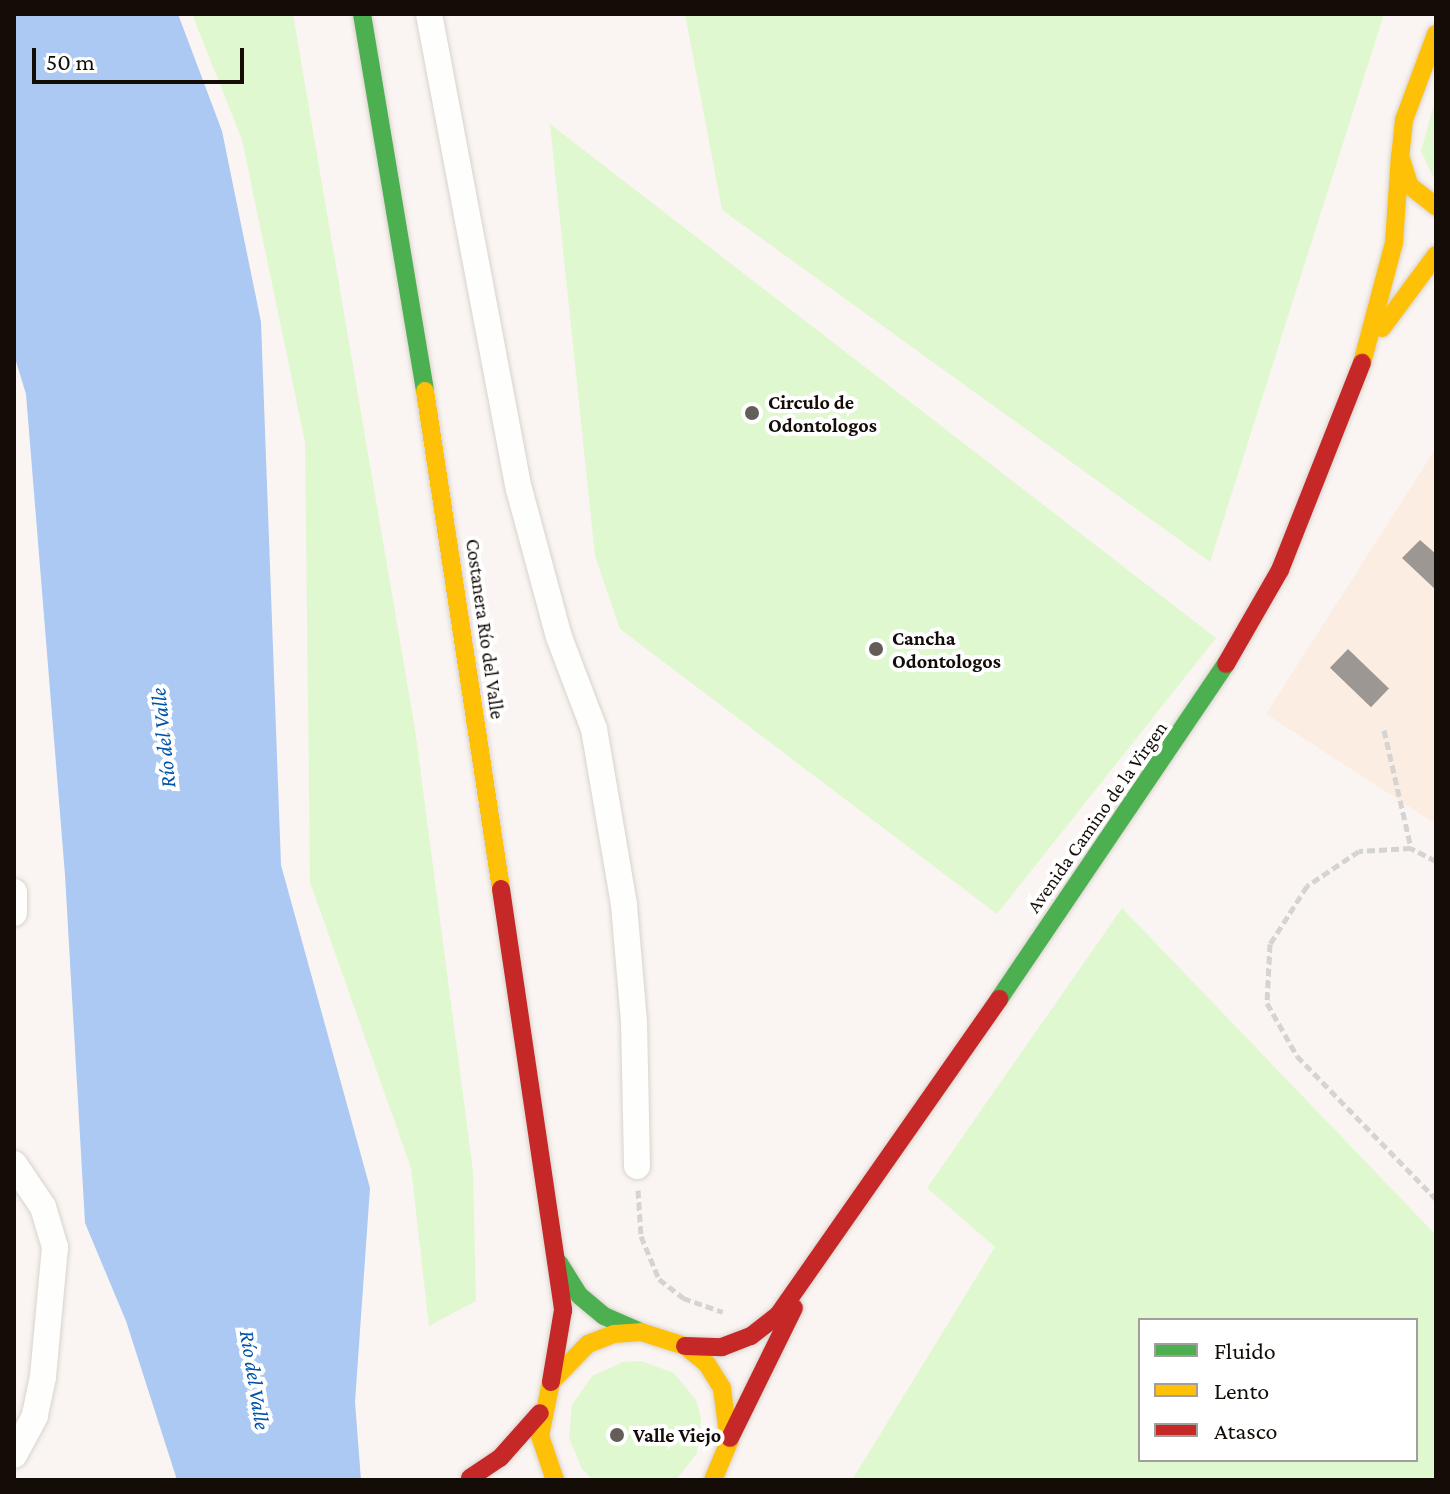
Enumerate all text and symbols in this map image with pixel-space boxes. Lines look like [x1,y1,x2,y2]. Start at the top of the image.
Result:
scale bar [36,32,248,82]
text: 50 m [46,48,95,75]
place label: Circulo de Odontologos [768,390,877,437]
marker: Circulo de Odontologos [743,404,761,422]
street label: Costanera Río del Valle [460,537,510,721]
place label: Cancha Odontologos [892,626,1001,673]
marker: Cancha Odontologos [867,640,885,658]
water label: Río del Valle [145,687,181,789]
street label: Avenida Camino de la Virgen [1022,717,1172,917]
legend [1138,1318,1418,1462]
water label: Río del Valle [234,1328,276,1432]
text: Fluido [1214,1337,1276,1364]
text: Lento [1214,1377,1269,1404]
text: Atasco [1214,1417,1278,1444]
place label: Valle Viejo [633,1423,721,1447]
marker: Valle Viejo [608,1426,626,1444]

